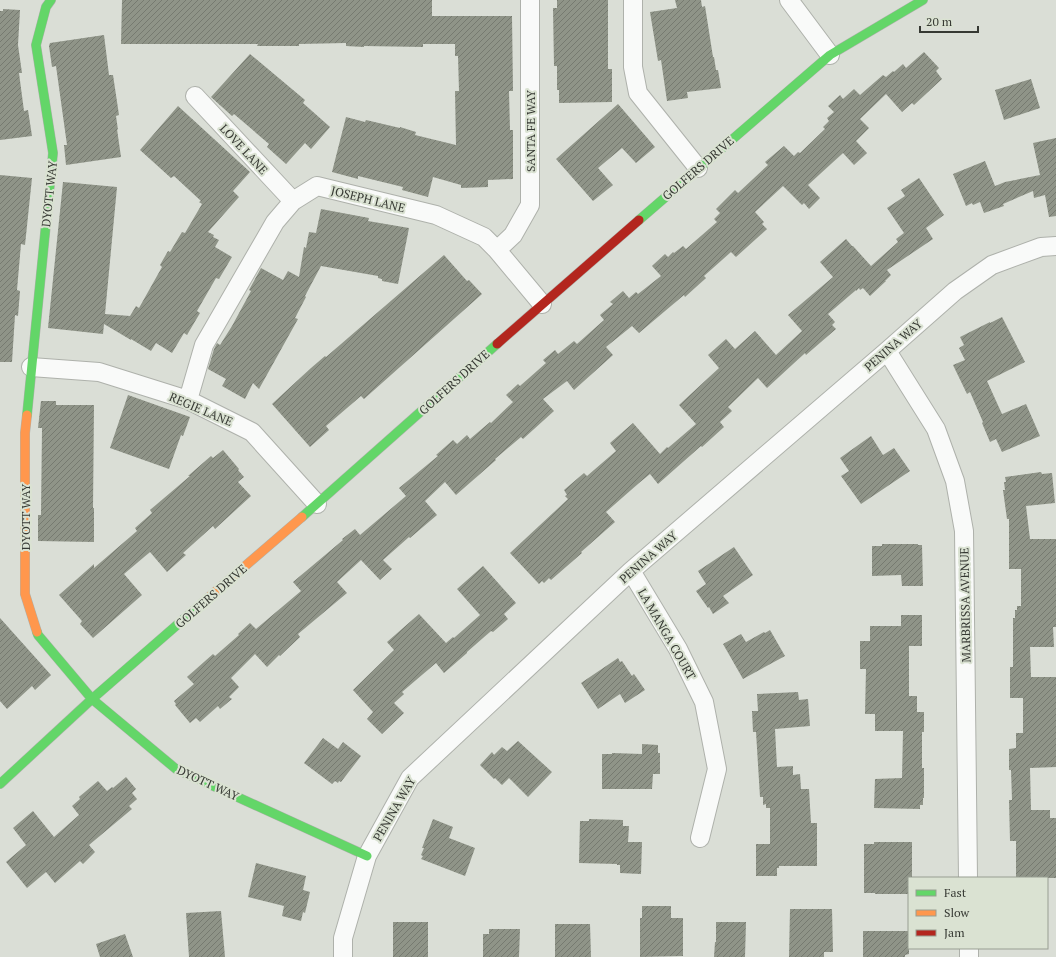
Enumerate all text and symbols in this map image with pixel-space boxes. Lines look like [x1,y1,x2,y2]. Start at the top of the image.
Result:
scale bar [920,8,978,34]
text: 20 m [926,14,953,29]
street label: SANTA FE WAY [523,90,538,172]
street label: LOVE LANE [217,121,271,177]
street label: GOLFERS DRIVE [659,133,737,203]
street label: DYOTT WAY [38,160,60,228]
street label: JOSEPH LANE [329,183,407,215]
street label: PENINA WAY [861,316,925,374]
street label: GOLFERS DRIVE [416,346,492,418]
street label: REGIE LANE [167,389,235,429]
street label: DYOTT WAY [18,483,33,550]
street label: PENINA WAY [616,528,680,586]
street label: MARBRISSA AVENUE [956,547,974,663]
street label: GOLFERS DRIVE [172,561,250,631]
street label: LA MANGA COURT [635,586,699,683]
street label: DYOTT WAY [175,762,242,804]
street label: PENINA WAY [370,774,419,844]
legend [908,877,1048,949]
text: Fast [944,885,967,900]
text: Slow [944,905,970,920]
text: Jam [944,925,965,940]

